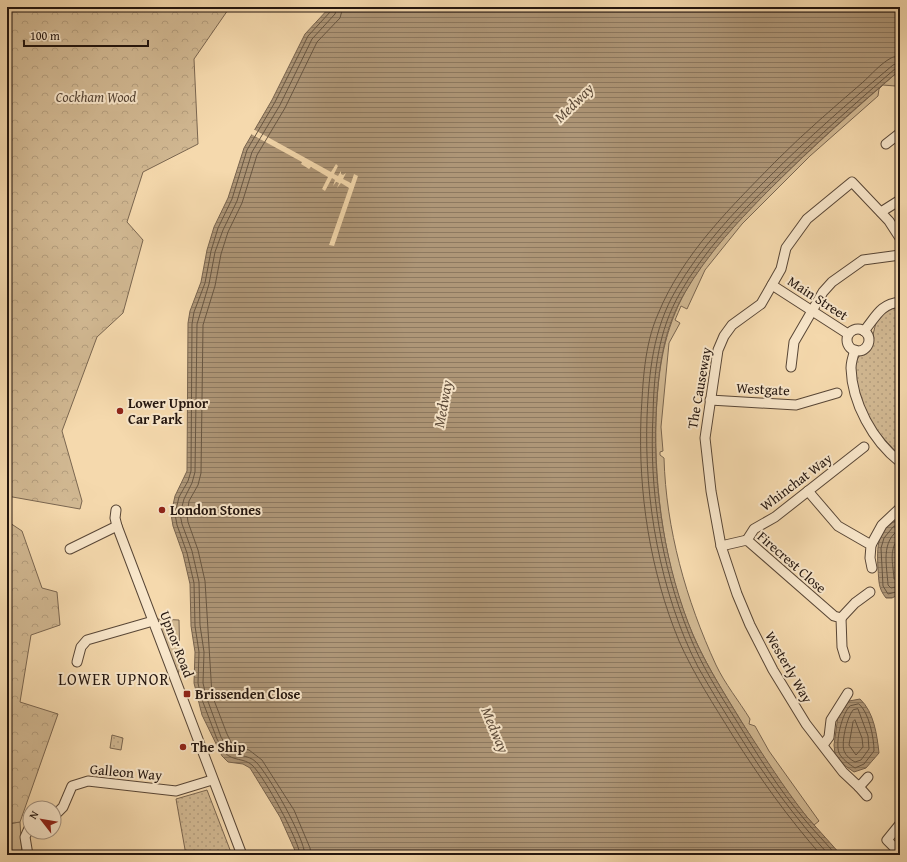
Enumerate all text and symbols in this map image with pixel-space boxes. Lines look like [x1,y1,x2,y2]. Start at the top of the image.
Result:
scale bar [24,22,148,48]
text: 100 m [30,27,60,44]
water label: Medway [549,78,598,127]
park label: Cockham Wood [56,87,137,107]
street label: Main Street [784,271,852,325]
street label: The Causeway [682,346,716,430]
water label: Medway [428,378,457,429]
street label: Westgate [736,378,791,400]
place label: Lower Upnor Car Park [128,393,209,429]
marker: Lower Upnor Car Park [115,406,125,416]
street label: Whinchat Way [756,448,836,516]
place label: London Stones [170,500,261,520]
marker: London Stones [157,505,167,515]
street label: Firecrest Close [753,526,831,598]
street label: Upnor Road [155,608,199,681]
street label: Westerly Way [760,627,818,707]
district label: LOWER UPNOR [58,667,170,691]
place label: Brissenden Close [195,684,301,704]
marker: Brissenden Close [182,689,192,699]
water label: Medway [476,704,515,756]
place label: The Ship [191,737,245,757]
marker: The Ship [178,742,188,752]
street label: Galleon Way [89,759,163,785]
north arrow [22,800,62,840]
text: N [25,807,43,822]

